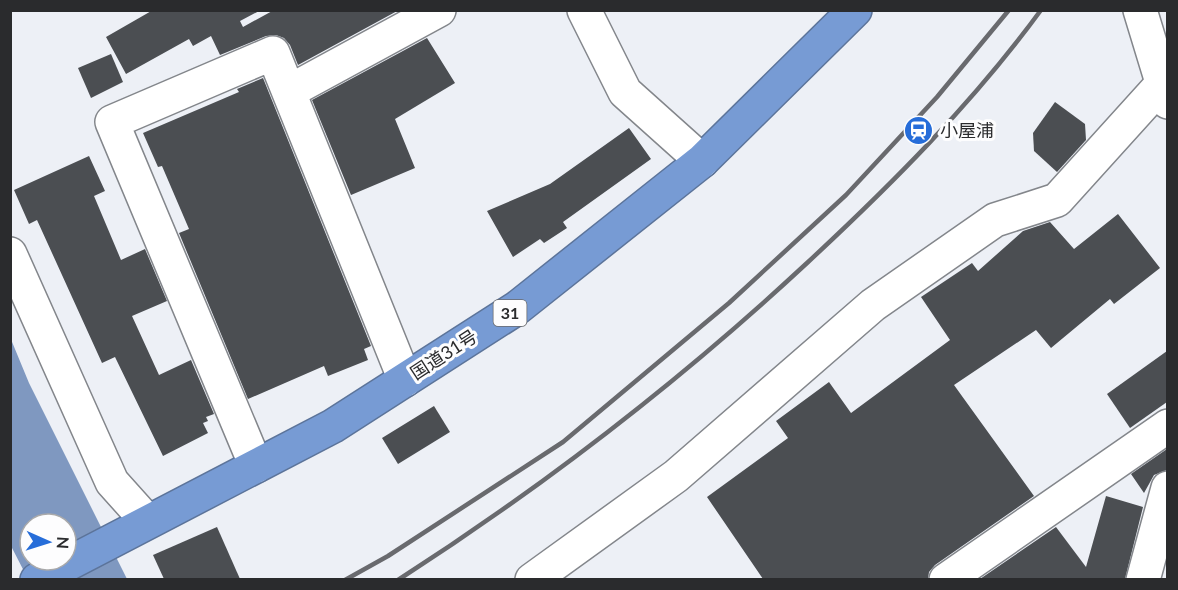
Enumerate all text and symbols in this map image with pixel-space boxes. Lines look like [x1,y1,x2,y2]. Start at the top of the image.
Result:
station icon: 小屋浦 [903,115,935,147]
place label: 小屋浦 [940,119,994,141]
road number: 31 [494,300,526,326]
street label: 国道31号 [406,325,481,384]
north arrow [18,512,78,572]
text: N [54,536,73,549]

